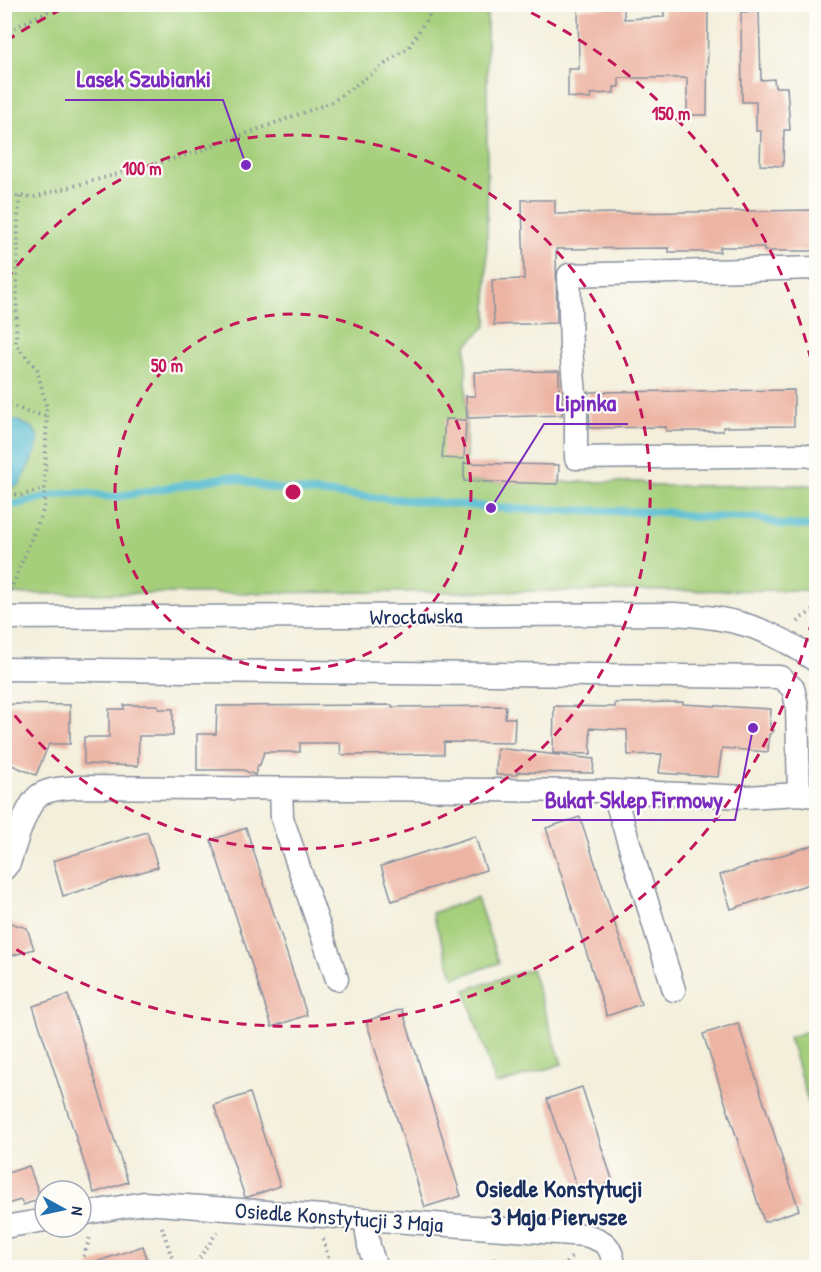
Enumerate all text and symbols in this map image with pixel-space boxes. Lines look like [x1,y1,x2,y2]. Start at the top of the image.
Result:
callout: Lasek Szubianki [65,58,223,100]
text: Lasek Szubianki [77,62,211,94]
text: 150 m [652,101,690,126]
text: 100 m [122,156,162,181]
text: 50 m [151,353,183,378]
callout: Lipinka [544,382,628,424]
text: Lipinka [556,386,617,419]
centre of rings [283,482,303,502]
street label: Wrocławska [369,600,463,632]
callout: Bukat Sklep Firmowy [532,778,735,820]
text: Bukat Sklep Firmowy [545,783,723,816]
district label: Osiedle Konstytucji 3 Maja Pierwsze [475,1172,643,1232]
north arrow [33,1179,93,1239]
street label: Osiedle Konstytucji 3 Maja [234,1195,445,1239]
text: N [66,1205,89,1217]

